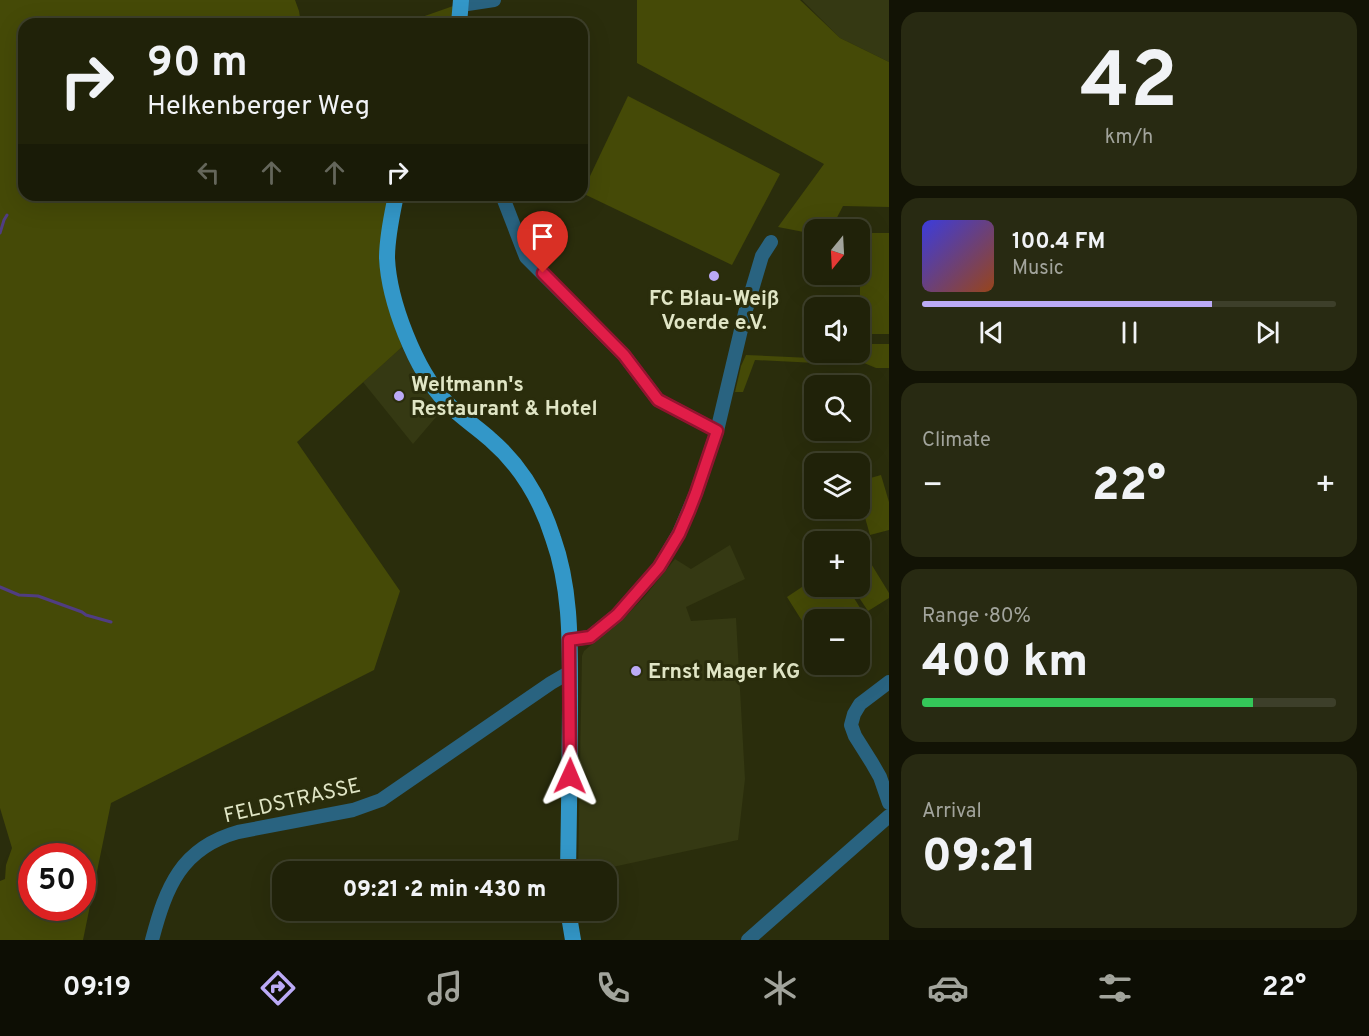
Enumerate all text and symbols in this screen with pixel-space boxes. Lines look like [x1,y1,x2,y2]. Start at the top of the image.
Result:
text: 42 [1080,36,1178,135]
text: 90 m [147,38,248,91]
icon: right [48,42,126,120]
text: Helkenberger Weg [147,90,370,124]
text: km/h [1105,125,1153,151]
icon: left [192,156,225,189]
icon: ahead [255,156,288,189]
icon: ahead [318,156,351,189]
icon: right [381,156,414,189]
pin [517,211,568,273]
north arrow [804,219,870,285]
map controls [804,219,870,675]
icon: arrive [526,220,559,253]
text: 100.4 FM [1012,229,1105,256]
text: Music [1012,256,1064,282]
marker: FC Blau-Weiß Voerde e.V. [707,269,721,283]
place label: FC Blau-Weiß Voerde e.V. [649,286,779,337]
button: sound [804,297,870,363]
icon: previous [975,316,1008,349]
icon: pause [1113,316,1146,349]
icon: next [1251,316,1284,349]
place label: Weltmann's Restaurant & Hotel [411,372,598,423]
button: search [804,375,870,441]
marker: Weltmann's Restaurant & Hotel [392,389,406,403]
text: Climate [922,428,991,454]
button: layers [804,453,870,519]
text: 22° [1092,459,1166,516]
text: − [922,466,943,508]
text: + [1315,466,1336,508]
button: + [804,531,870,597]
text: Range · 80% [922,604,1031,630]
button: − [804,609,870,675]
text: 400 km [922,635,1088,692]
place label: Ernst Mager KG [648,659,800,686]
marker: Ernst Mager KG [629,664,643,678]
position arrow [538,744,602,808]
street label: FELDSTRASSE [221,773,363,830]
text: Arrival [922,799,982,825]
text: 09:21 [922,830,1037,887]
speed limit sign: 50 [18,843,96,921]
text: 09:21 · 2 min · 430 m [343,877,546,904]
icon: directions [257,967,299,1009]
icon: music [424,967,466,1009]
icon: phone [592,967,634,1009]
icon: climate [759,967,801,1009]
icon: car [927,967,969,1009]
icon: filters [1094,967,1136,1009]
text: 09:19 [63,971,131,1005]
text: 22° [1262,971,1306,1005]

